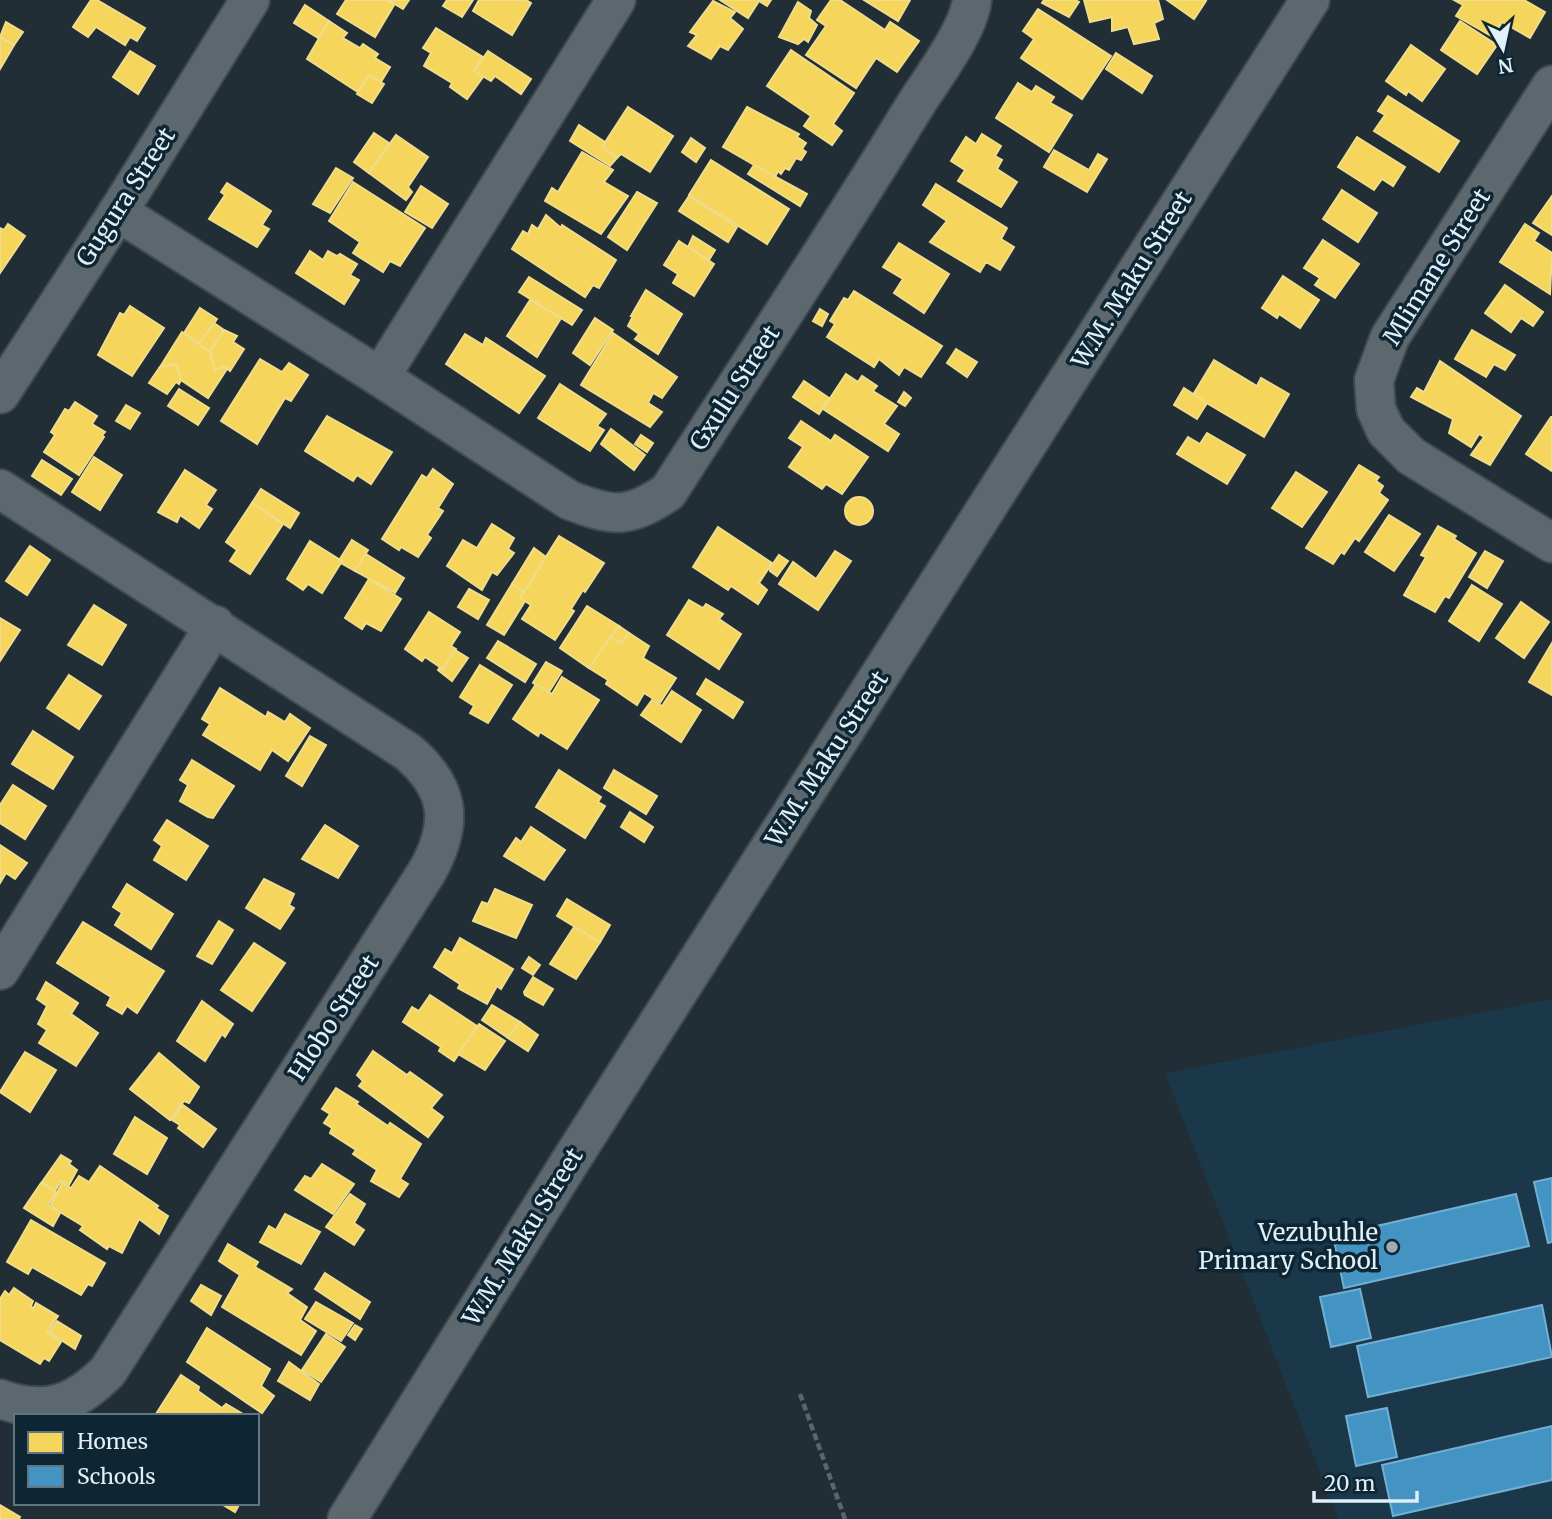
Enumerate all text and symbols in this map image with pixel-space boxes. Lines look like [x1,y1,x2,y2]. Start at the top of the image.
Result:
north arrow [1468,14,1538,84]
text: N [1496,53,1515,79]
street label: Gugura Street [69,121,182,272]
street label: Mlimane Street [1376,182,1497,351]
street label: W.M. Maku Street [1064,185,1199,375]
street label: Gxulu Street [683,319,787,456]
street label: W.M. Maku Street [758,664,895,853]
street label: Hlobo Street [281,948,386,1087]
street label: W.M. Maku Street [455,1142,590,1332]
place label: Vezubuhle Primary School [1198,1217,1378,1276]
marker: Vezubuhle Primary School [1384,1239,1400,1255]
legend [14,1414,259,1505]
text: Homes [77,1428,148,1455]
scale bar [1314,1460,1417,1504]
text: Schools [77,1463,156,1490]
text: 20 m [1324,1470,1376,1497]

